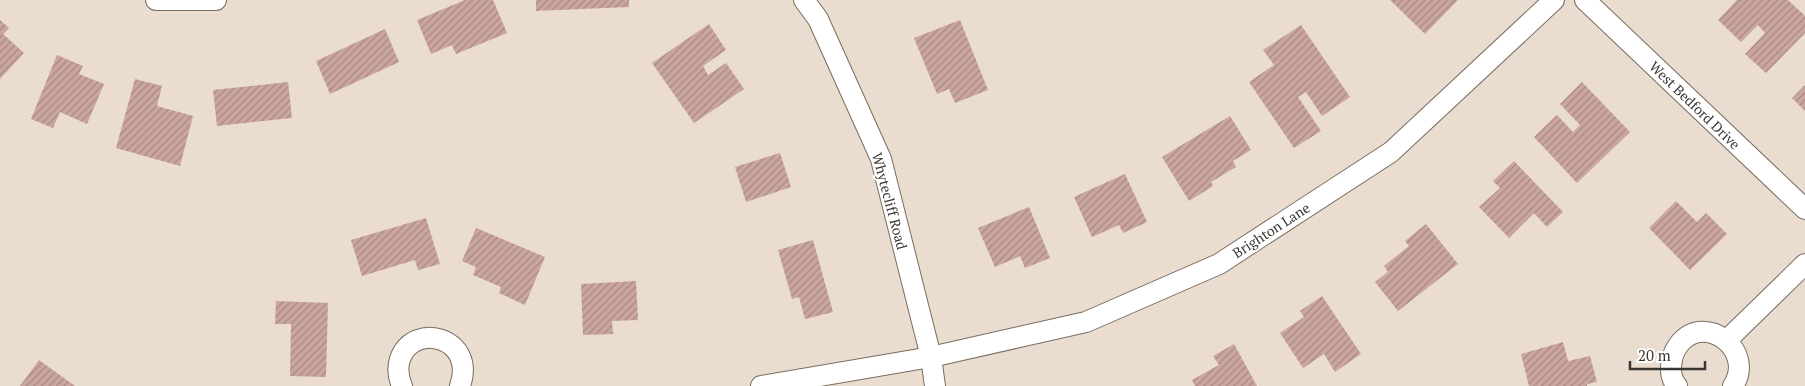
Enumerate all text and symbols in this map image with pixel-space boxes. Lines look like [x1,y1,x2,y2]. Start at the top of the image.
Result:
street label: West Bedford Drive [1645,57,1745,153]
street label: Whytecliff Road [868,150,912,252]
street label: Brighton Lane [1229,198,1313,262]
scale bar [1630,338,1705,370]
text: 20 m [1638,345,1671,365]

